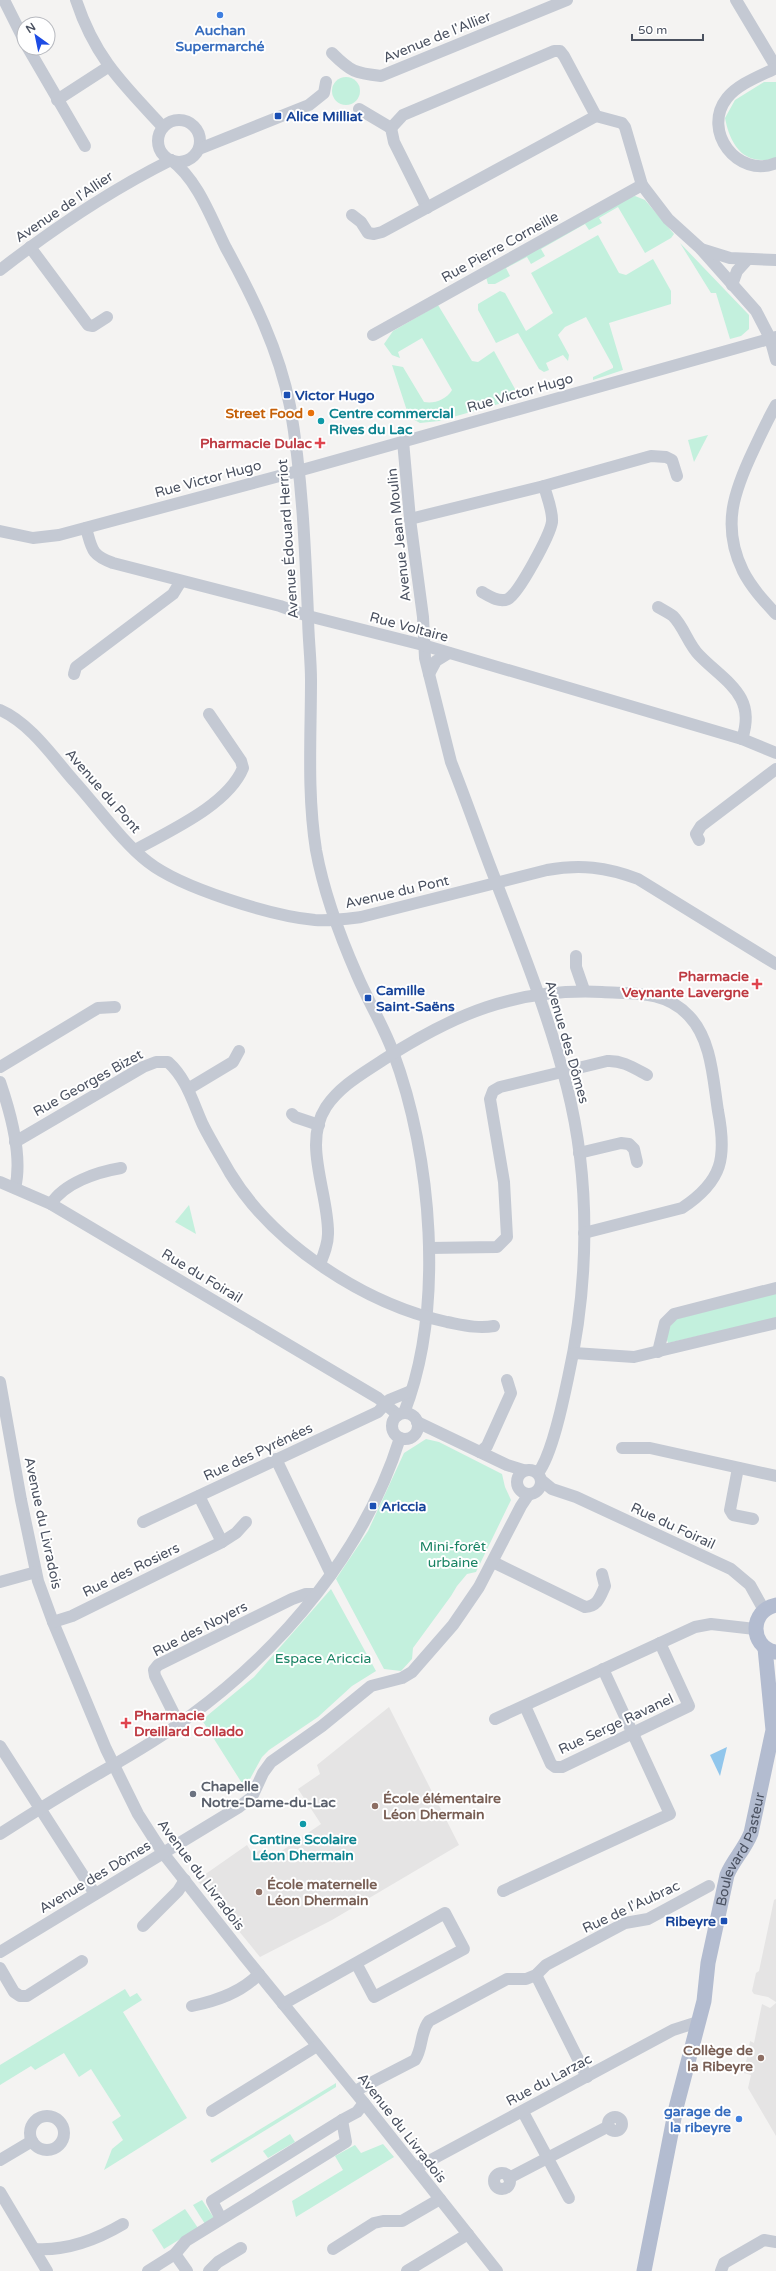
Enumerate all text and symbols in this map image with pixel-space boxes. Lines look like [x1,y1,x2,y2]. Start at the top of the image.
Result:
street label: Avenue de l'Allier [381,7,494,66]
marker: Auchan Supermarché [215,10,225,20]
north arrow [16,16,56,56]
scale bar [632,16,703,42]
text: N [24,20,38,36]
place label: Auchan Supermarché [176,22,265,55]
text: 50 m [638,23,667,37]
place label: Alice Milliat [286,108,363,125]
marker: Alice Milliat [273,111,283,121]
street label: Avenue de l'Allier [12,167,117,246]
street label: Rue Pierre Corneille [439,208,561,286]
street label: Rue Victor Hugo [465,370,575,416]
place label: Victor Hugo [295,387,375,404]
marker: Victor Hugo [282,390,292,400]
place label: Street Food [226,405,303,422]
place label: Centre commercial Rives du Lac [329,405,454,438]
marker: Street Food [306,408,316,418]
marker: Centre commercial Rives du Lac [316,416,326,426]
place label: Pharmacie Dulac [200,435,313,452]
marker: Pharmacie Dulac [315,438,325,448]
street label: Rue Victor Hugo [153,457,263,501]
street label: Avenue Édouard Herriot [274,458,302,619]
street label: Avenue Jean Moulin [384,467,414,603]
street label: Rue Voltaire [368,608,450,646]
street label: Avenue du Pont [62,745,145,837]
street label: Avenue du Pont [343,872,451,912]
place label: Pharmacie Veynante Lavergne [622,968,749,1001]
street label: Avenue des Dômes [541,979,593,1106]
marker: Pharmacie Veynante Lavergne [752,979,762,989]
place label: Camille Saint-Saëns [376,982,455,1015]
marker: Camille Saint-Saëns [363,993,373,1003]
street label: Rue Georges Bizet [30,1046,146,1120]
street label: Rue du Foirail [159,1245,245,1307]
street label: Rue des Pyrénées [201,1419,315,1485]
street label: Avenue du Livradois [21,1455,65,1591]
place label: Ariccia [381,1498,427,1515]
street label: Rue du Foirail [628,1499,718,1553]
marker: Ariccia [368,1501,378,1511]
park label: Mini-forêt urbaine [420,1538,487,1571]
street label: Rue des Rosiers [80,1539,183,1601]
street label: Rue des Noyers [150,1598,250,1660]
park label: Espace Ariccia [275,1650,371,1667]
street label: Rue Serge Ravanel [556,1690,676,1758]
place label: Pharmacie Dreillard Collado [134,1707,244,1740]
marker: Pharmacie Dreillard Collado [121,1718,131,1728]
place label: Chapelle Notre-Dame-du-Lac [201,1778,336,1811]
marker: Chapelle Notre-Dame-du-Lac [188,1789,198,1799]
place label: École élémentaire Léon Dhermain [383,1790,501,1823]
street label: Boulevard Pasteur [712,1790,768,1908]
marker: École élémentaire Léon Dhermain [370,1801,380,1811]
street label: Avenue du Livradois [154,1816,248,1934]
marker: Cantine Scolaire Léon Dhermain [298,1819,308,1829]
place label: Cantine Scolaire Léon Dhermain [249,1831,357,1864]
street label: Avenue des Dômes [36,1837,154,1917]
place label: École maternelle Léon Dhermain [267,1876,377,1909]
street label: Rue de l'Aubrac [580,1877,682,1937]
marker: École maternelle Léon Dhermain [254,1887,264,1897]
place label: Ribeyre [665,1913,716,1930]
marker: Ribeyre [719,1916,729,1926]
place label: Collège de la Ribeyre [683,2042,753,2075]
street label: Rue du Larzac [503,2050,595,2110]
marker: Collège de la Ribeyre [756,2053,766,2063]
street label: Avenue du Livradois [354,2070,450,2186]
place label: garage de la ribeyre [664,2103,731,2136]
marker: garage de la ribeyre [734,2114,744,2124]

